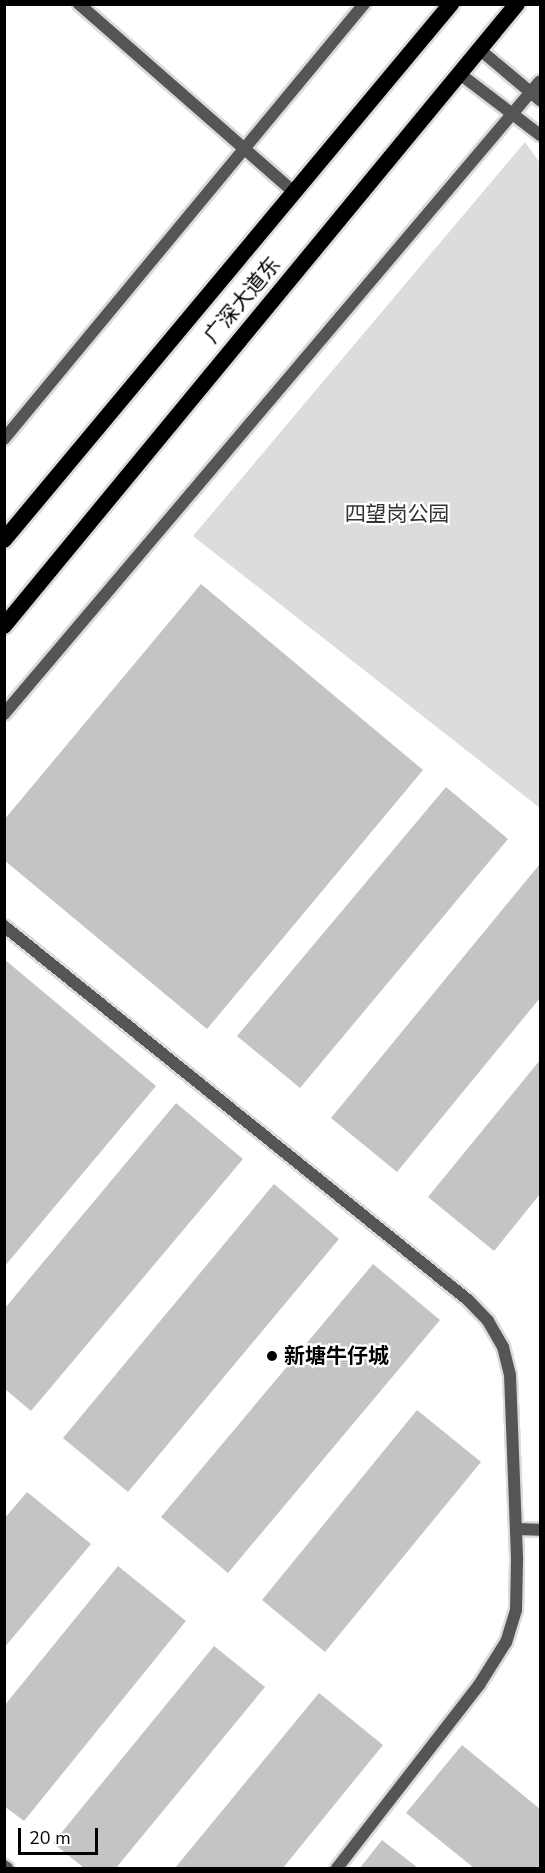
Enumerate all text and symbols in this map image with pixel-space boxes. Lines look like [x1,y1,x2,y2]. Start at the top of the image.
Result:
street label: 广深大道东 [199,252,285,348]
park label: 四望岗公园 [345,501,449,527]
place label: 新塘牛仔城 [284,1343,389,1369]
marker: 新塘牛仔城 [265,1349,279,1363]
scale bar [21,1816,100,1854]
text: 20 m [29,1826,71,1850]

